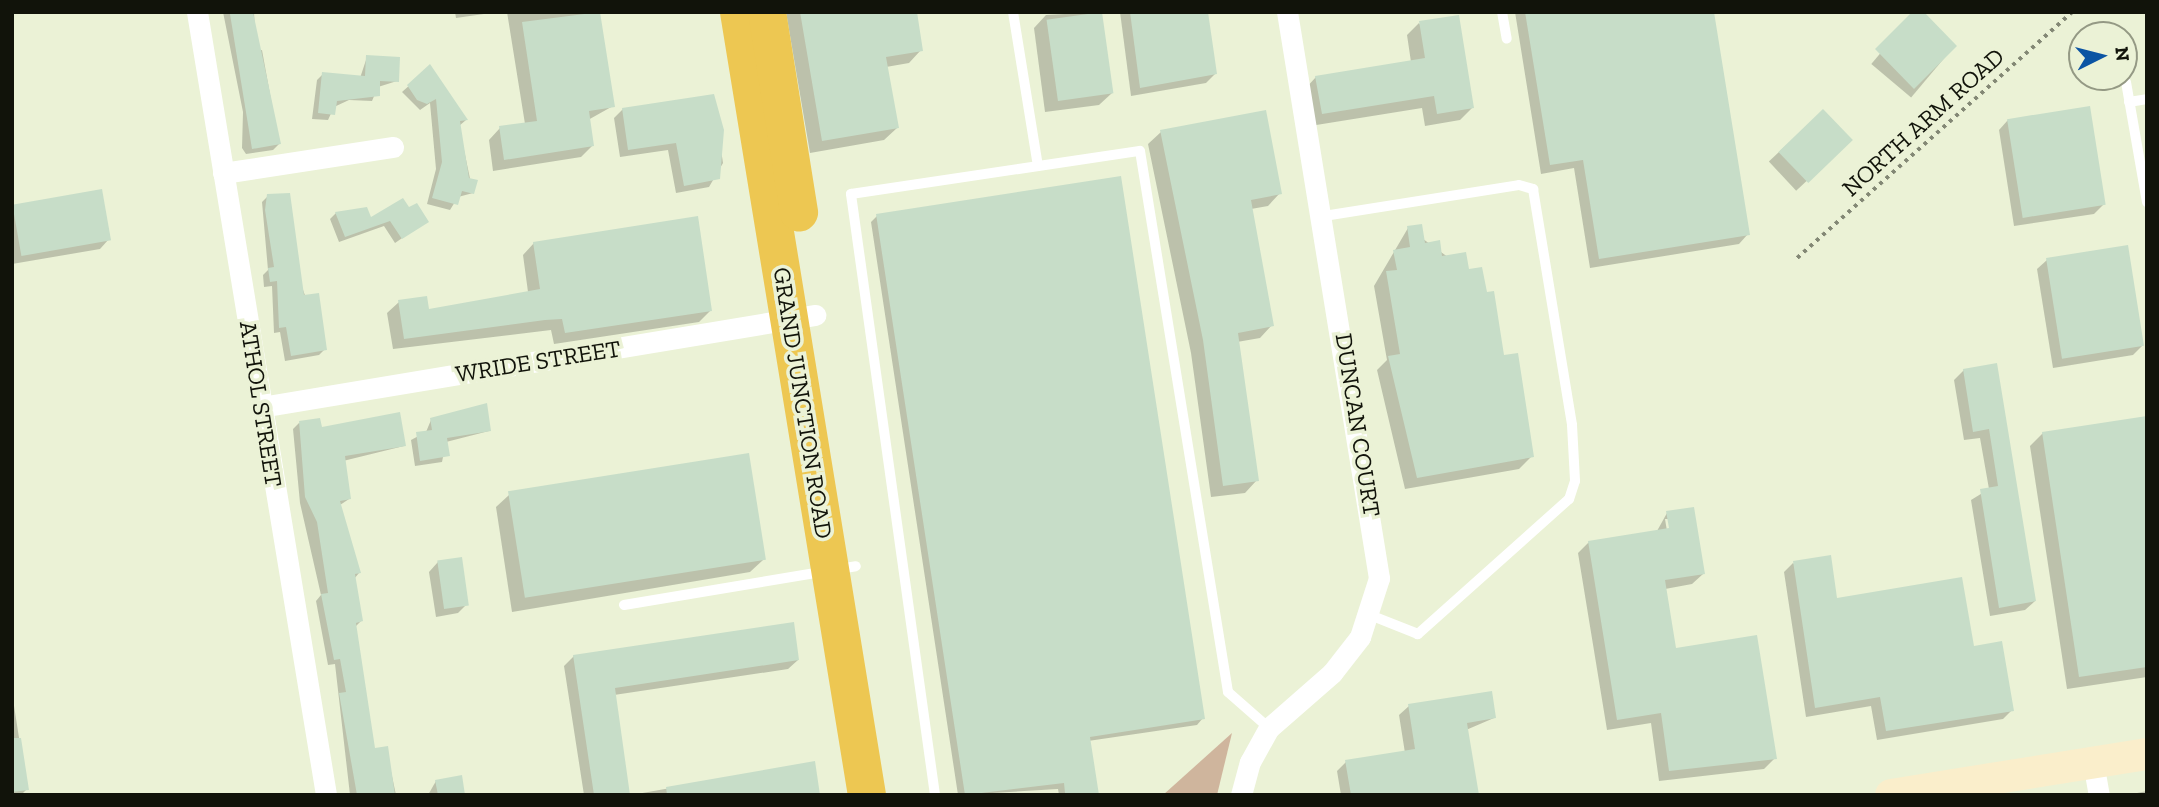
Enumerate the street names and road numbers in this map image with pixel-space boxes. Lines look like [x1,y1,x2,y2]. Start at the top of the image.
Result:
street label: NORTH ARM ROAD [1836,42,2010,202]
street label: GRAND JUNCTION ROAD [767,265,839,541]
street label: ATHOL STREET [234,319,288,489]
street label: DUNCAN COURT [1329,331,1387,519]
street label: WRIDE STREET [453,334,623,388]

